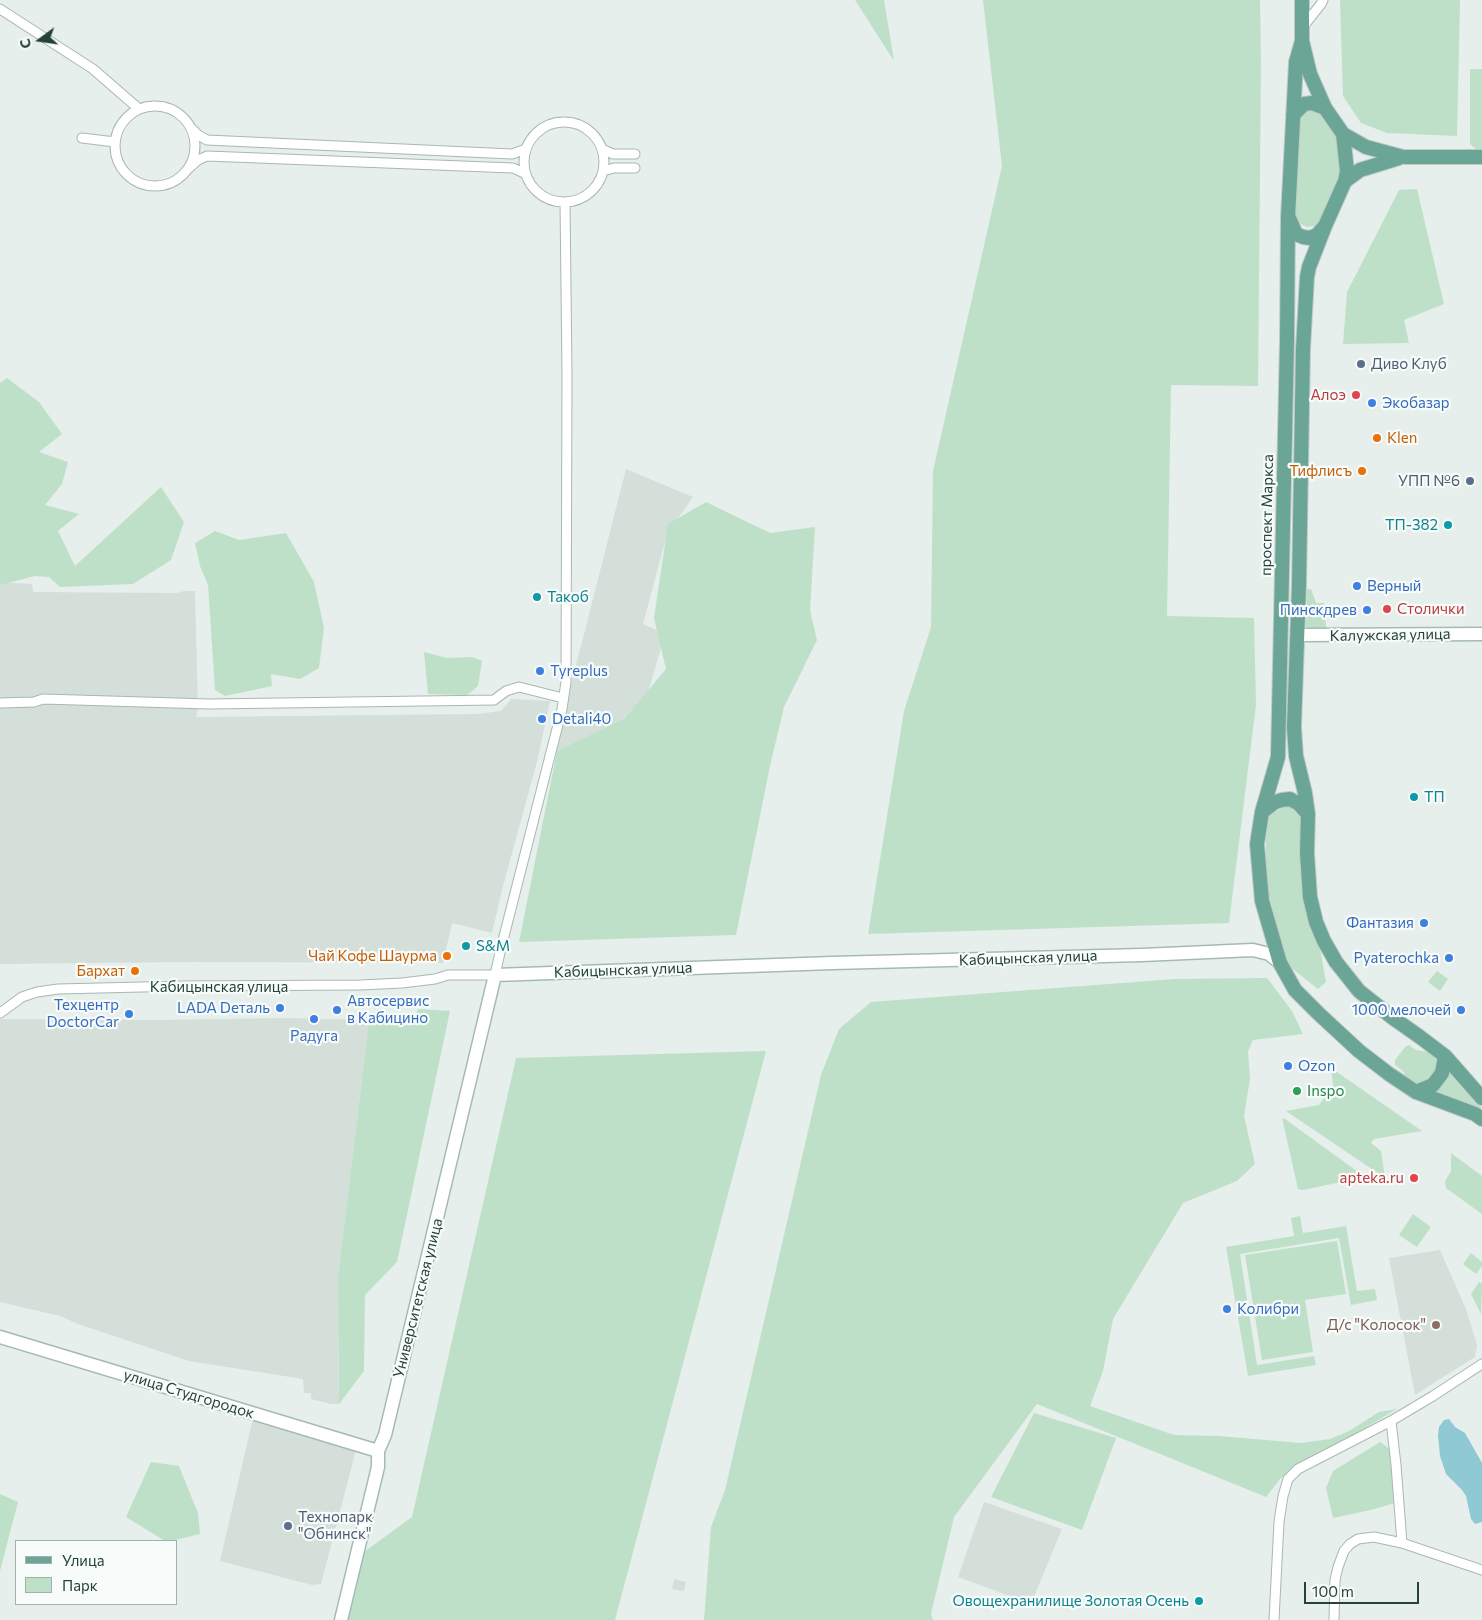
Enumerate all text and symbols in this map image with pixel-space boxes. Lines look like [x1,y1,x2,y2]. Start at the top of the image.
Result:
north arrow [15,15,65,65]
text: С [16,37,34,50]
place label: Диво Клуб [1371,355,1447,373]
marker: Диво Клуб [1355,358,1367,370]
place label: Алоэ [1311,386,1346,404]
marker: Алоэ [1350,389,1362,401]
place label: Экобазар [1382,394,1450,412]
marker: Экобазар [1366,397,1378,409]
place label: Klen [1387,429,1417,447]
marker: Klen [1371,432,1383,444]
street label: проспект Маркса [1257,454,1277,576]
place label: Тифлисъ [1289,462,1352,480]
marker: Тифлисъ [1356,465,1368,477]
place label: УПП №6 [1398,472,1460,490]
marker: УПП №6 [1464,475,1476,487]
place label: ТП-382 [1385,516,1438,534]
marker: ТП-382 [1442,519,1454,531]
place label: Верный [1367,577,1421,595]
marker: Верный [1351,580,1363,592]
place label: Такоб [547,588,589,606]
marker: Такоб [531,591,543,603]
place label: Столички [1397,600,1465,618]
place label: Пинскдрев [1280,601,1357,619]
marker: Столички [1381,603,1393,615]
marker: Пинскдрев [1361,604,1373,616]
street label: Калужская улица [1329,625,1451,645]
place label: Tyreplus [550,662,608,680]
marker: Tyreplus [534,665,546,677]
place label: Detali40 [552,710,611,728]
marker: Detali40 [536,713,548,725]
place label: ТП [1424,788,1445,806]
marker: ТП [1408,791,1420,803]
place label: Фантазия [1346,914,1414,932]
marker: Фантазия [1418,917,1430,929]
place label: S&M [476,937,510,955]
marker: S&M [460,940,472,952]
place label: Чай Кофе Шаурма [308,947,437,965]
street label: Кабицынская улица [958,947,1098,969]
place label: Pyaterochka [1353,949,1439,967]
marker: Чай Кофе Шаурма [441,950,453,962]
marker: Pyaterochka [1443,952,1455,964]
street label: Кабицынская улица [553,959,693,981]
place label: Бархат [77,962,125,980]
marker: Бархат [129,965,141,977]
street label: Кабицынская улица [150,978,288,996]
place label: Автосервис в Кабицино [347,992,429,1027]
place label: Техцентр DoctorCar [46,996,119,1031]
place label: LADA Dеталь [177,999,270,1017]
place label: 1000 мелочей [1352,1001,1451,1019]
marker: LADA Dеталь [274,1002,286,1014]
marker: Автосервис в Кабицино [331,1004,343,1016]
marker: 1000 мелочей [1455,1004,1467,1016]
marker: Техцентр DoctorCar [123,1008,135,1020]
marker: Радуга [308,1013,320,1025]
place label: Радуга [290,1027,338,1045]
place label: Ozon [1298,1057,1335,1075]
marker: Ozon [1282,1060,1294,1072]
place label: Inspo [1307,1082,1344,1100]
marker: Inspo [1291,1085,1303,1097]
place label: apteka.ru [1340,1169,1404,1187]
marker: apteka.ru [1408,1172,1420,1184]
street label: Университетская улица [389,1216,447,1380]
place label: Колибри [1237,1300,1299,1318]
marker: Колибри [1221,1303,1233,1315]
place label: Д/с "Колосок" [1327,1316,1426,1334]
marker: Д/с "Колосок" [1430,1319,1442,1331]
street label: улица Студгородок [121,1366,257,1422]
place label: Технопарк "Обнинск" [298,1508,373,1543]
marker: Технопарк "Обнинск" [282,1520,294,1532]
legend [15,1540,178,1605]
text: Улица [62,1551,104,1569]
scale bar [1307,1572,1422,1604]
text: Парк [62,1576,98,1594]
text: 100 m [1312,1582,1354,1600]
place label: Овощехранилище Золотая Осень [952,1592,1189,1610]
marker: Овощехранилище Золотая Осень [1193,1595,1205,1607]

